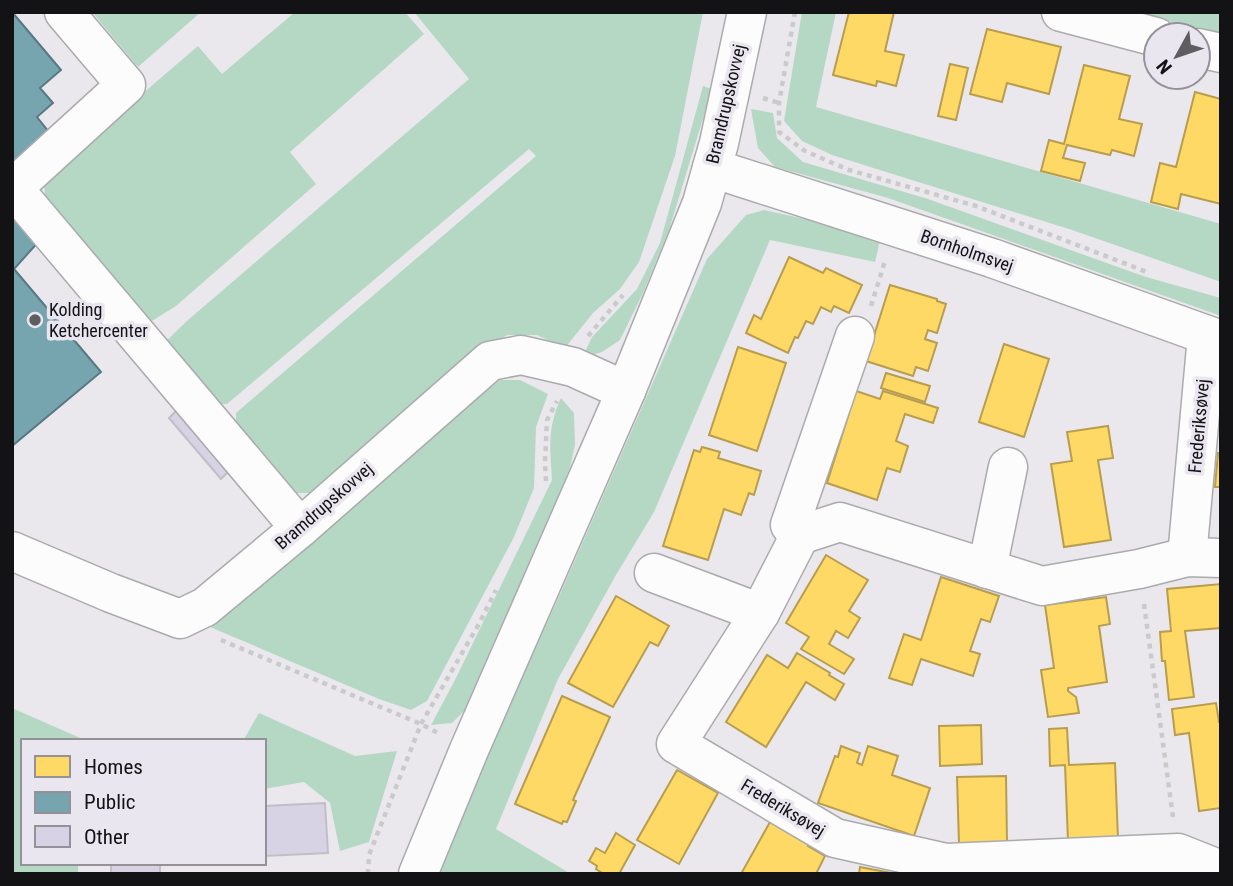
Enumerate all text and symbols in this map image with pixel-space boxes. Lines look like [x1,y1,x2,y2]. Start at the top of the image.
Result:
north arrow [1142,21,1212,91]
street label: Bramdrupskovvej [702,42,749,166]
text: N [1152,55,1177,78]
street label: Bornholmsvej [918,225,1016,276]
place label: Kolding Ketchercenter [49,299,148,341]
marker: Kolding Ketchercenter [27,312,43,328]
street label: Frederiksøvej [1184,378,1213,474]
street label: Bramdrupskovvej [271,458,377,554]
legend [21,739,266,865]
text: Homes [84,755,143,779]
street label: Frederiksøvej [737,774,829,841]
text: Public [84,790,136,814]
text: Other [84,825,129,849]

